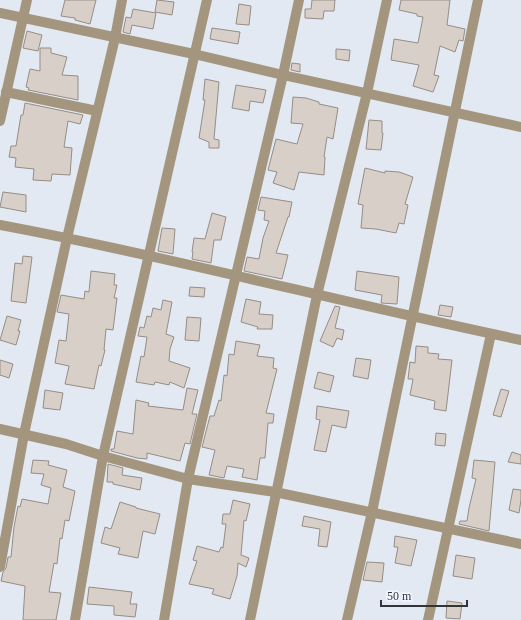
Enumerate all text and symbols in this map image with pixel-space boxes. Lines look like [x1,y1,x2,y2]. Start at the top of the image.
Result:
scale bar [381,582,467,608]
text: 50 m [387,589,412,603]

